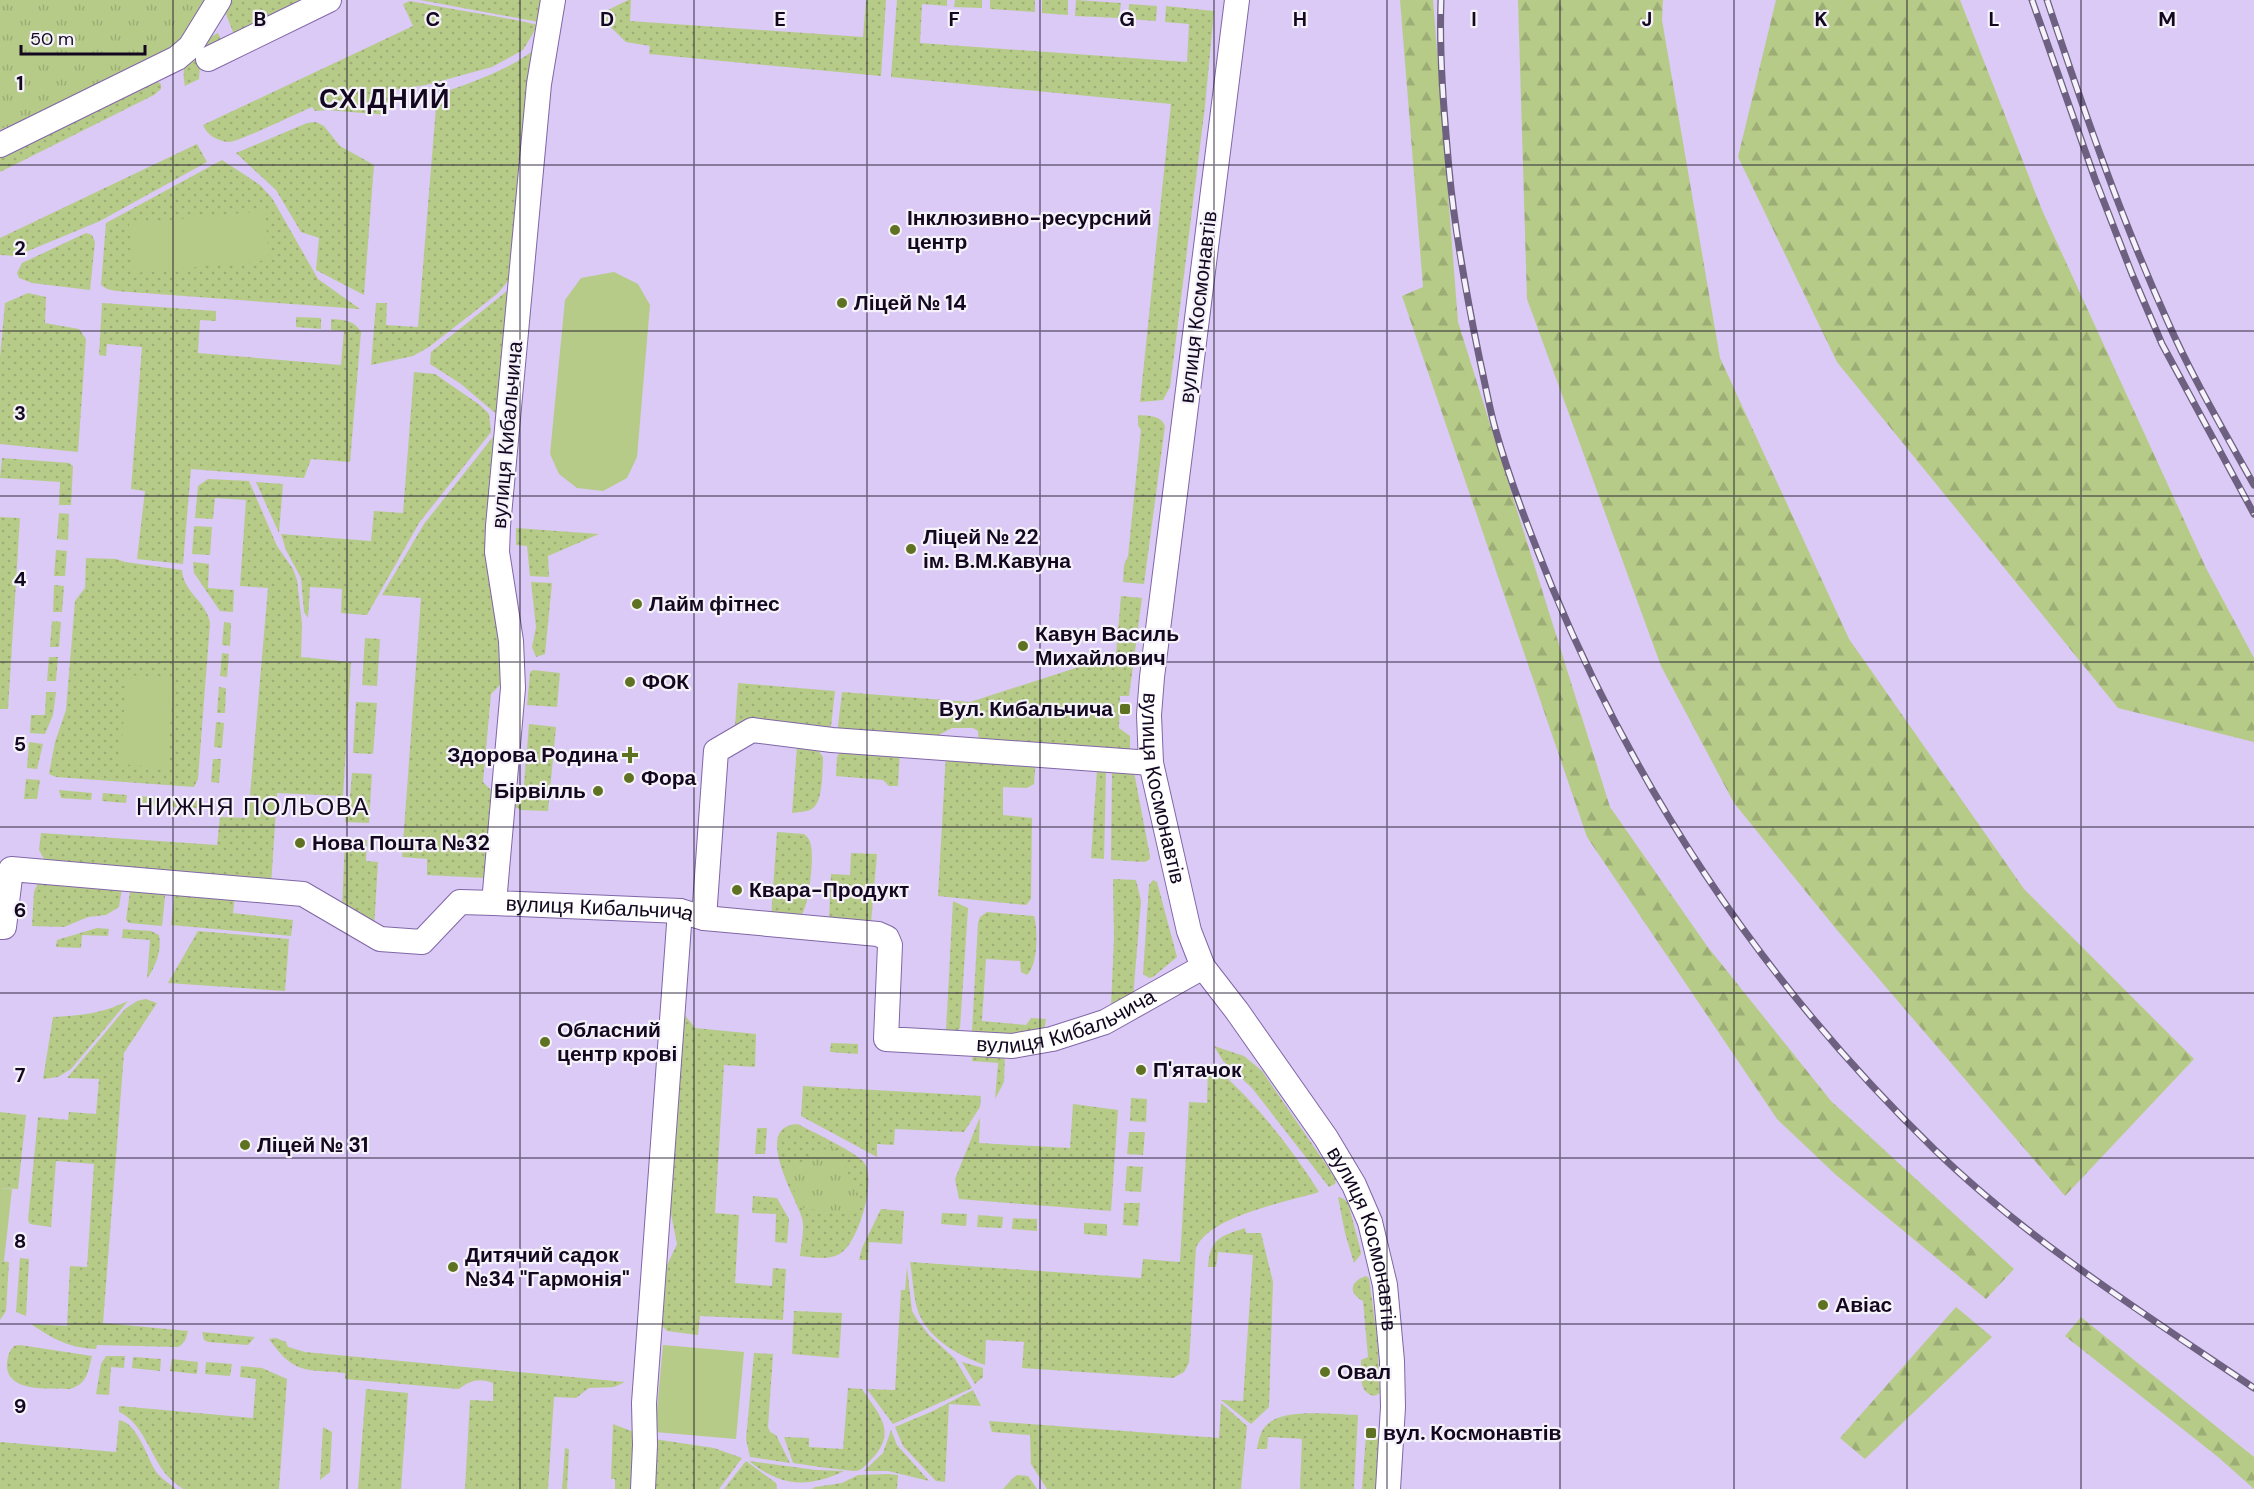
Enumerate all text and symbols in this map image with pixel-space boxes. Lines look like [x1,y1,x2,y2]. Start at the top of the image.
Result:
text: B [254,6,266,32]
text: C [426,6,440,32]
text: D [600,6,614,32]
text: E [774,6,786,32]
text: F [948,6,960,32]
text: G [1119,6,1135,32]
text: H [1293,6,1307,32]
text: I [1471,6,1477,32]
text: J [1642,6,1652,32]
text: K [1814,6,1828,32]
text: L [1988,6,2000,32]
text: M [2158,6,2176,32]
scale bar [21,18,146,56]
text: 50 m [30,27,74,51]
text: 1 [16,70,24,96]
district label: СХІДНИЙ [319,81,451,116]
place label: Інклюзивно-ресурсний центр [907,204,1152,256]
street label: вулиця Космонавтів [1172,209,1224,405]
marker: Інклюзивно-ресурсний центр [888,223,902,237]
text: 2 [14,235,26,261]
place label: Ліцей № 14 [854,289,967,317]
marker: Ліцей № 14 [835,296,849,310]
street label: вулиця Кибальчича [485,340,529,530]
text: 3 [14,400,26,426]
place label: Ліцей № 22 ім. В.М.Кавуна [923,523,1071,575]
marker: Ліцей № 22 ім. В.М.Кавуна [904,542,918,556]
text: 4 [14,566,27,592]
place label: Лайм фітнес [649,590,780,618]
marker: Лайм фітнес [630,597,644,611]
place label: Кавун Василь Михайлович [1035,620,1179,672]
marker: Кавун Василь Михайлович [1016,639,1030,653]
place label: ФОК [642,668,689,696]
marker: ФОК [623,675,637,689]
street label: вулиця Космонавтів [1135,692,1192,886]
place label: Вул. Кибальчича [939,695,1113,723]
marker: Вул. Кибальчича [1118,702,1132,716]
text: 5 [14,731,26,757]
place label: Здорова Родина [447,741,618,769]
marker: Здорова Родина [623,748,637,762]
place label: Фора [641,764,697,792]
marker: Фора [622,771,636,785]
place label: Бірвілль [494,777,586,805]
marker: Бірвілль [591,784,605,798]
district label: НИЖНЯ ПОЛЬОВА [136,791,370,822]
place label: Нова Пошта №32 [312,829,490,857]
marker: Нова Пошта №32 [293,836,307,850]
place label: Квара-Продукт [749,876,909,904]
marker: Квара-Продукт [730,883,744,897]
street label: вулиця Кибальчича [505,890,697,928]
text: 6 [14,897,26,923]
street label: вулиця Кибальчича [976,982,1161,1060]
place label: Обласний центр крові [557,1016,677,1068]
marker: Обласний центр крові [538,1035,552,1049]
place label: П'ятачок [1153,1056,1242,1084]
text: 7 [15,1062,26,1088]
marker: П'ятачок [1134,1063,1148,1077]
place label: Ліцей № 31 [257,1131,369,1159]
marker: Ліцей № 31 [238,1138,252,1152]
street label: вулиця Космонавтів [1320,1141,1403,1332]
text: 8 [14,1228,26,1254]
place label: Дитячий садок №34 "Гармонія" [465,1241,630,1293]
marker: Дитячий садок №34 "Гармонія" [446,1260,460,1274]
place label: Авіас [1835,1291,1893,1319]
marker: Авіас [1816,1298,1830,1312]
place label: Овал [1337,1358,1391,1386]
marker: Овал [1318,1365,1332,1379]
text: 9 [14,1393,26,1419]
place label: вул. Космонавтів [1383,1419,1562,1447]
marker: вул. Космонавтів [1364,1426,1378,1440]

